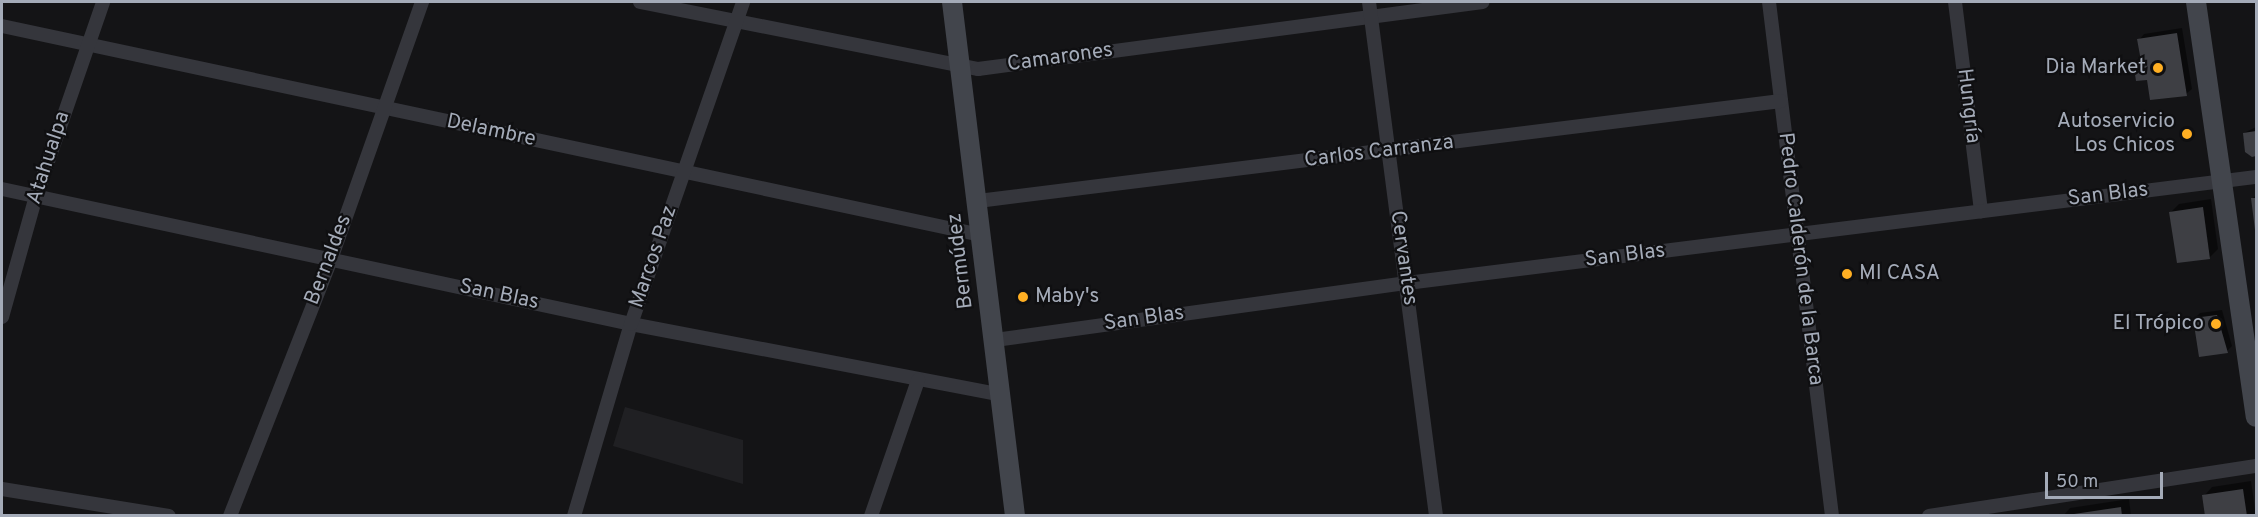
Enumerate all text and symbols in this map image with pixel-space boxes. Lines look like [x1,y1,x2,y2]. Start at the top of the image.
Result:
street label: Camarones [1006,38,1114,78]
place label: Dia Market [2045,55,2146,81]
marker: Dia Market [2151,61,2165,75]
street label: Hungría [1951,67,1985,145]
street label: Atahualpa [22,108,76,208]
street label: Delambre [444,109,538,153]
place label: Autoservicio Los Chicos [2057,109,2175,159]
marker: Autoservicio Los Chicos [2180,127,2194,141]
street label: Carlos Carranza [1303,130,1455,174]
street label: Pedro Calderón de la Barca [1772,131,1828,387]
street label: San Blas [2066,178,2150,212]
street label: Marcos Paz [625,202,683,312]
street label: Cervantes [1384,209,1422,307]
street label: Bernaldes [300,211,358,309]
street label: Bermúdez [943,212,979,310]
street label: San Blas [1583,239,1667,273]
place label: MI CASA [1859,261,1940,287]
marker: MI CASA [1840,267,1854,281]
street label: San Blas [457,274,541,316]
place label: Maby's [1035,284,1099,310]
marker: Maby's [1016,290,1030,304]
street label: San Blas [1102,301,1186,337]
place label: El Trópico [2112,311,2204,337]
marker: El Trópico [2209,317,2223,331]
scale bar [2048,460,2166,498]
text: 50 m [2056,471,2098,494]

